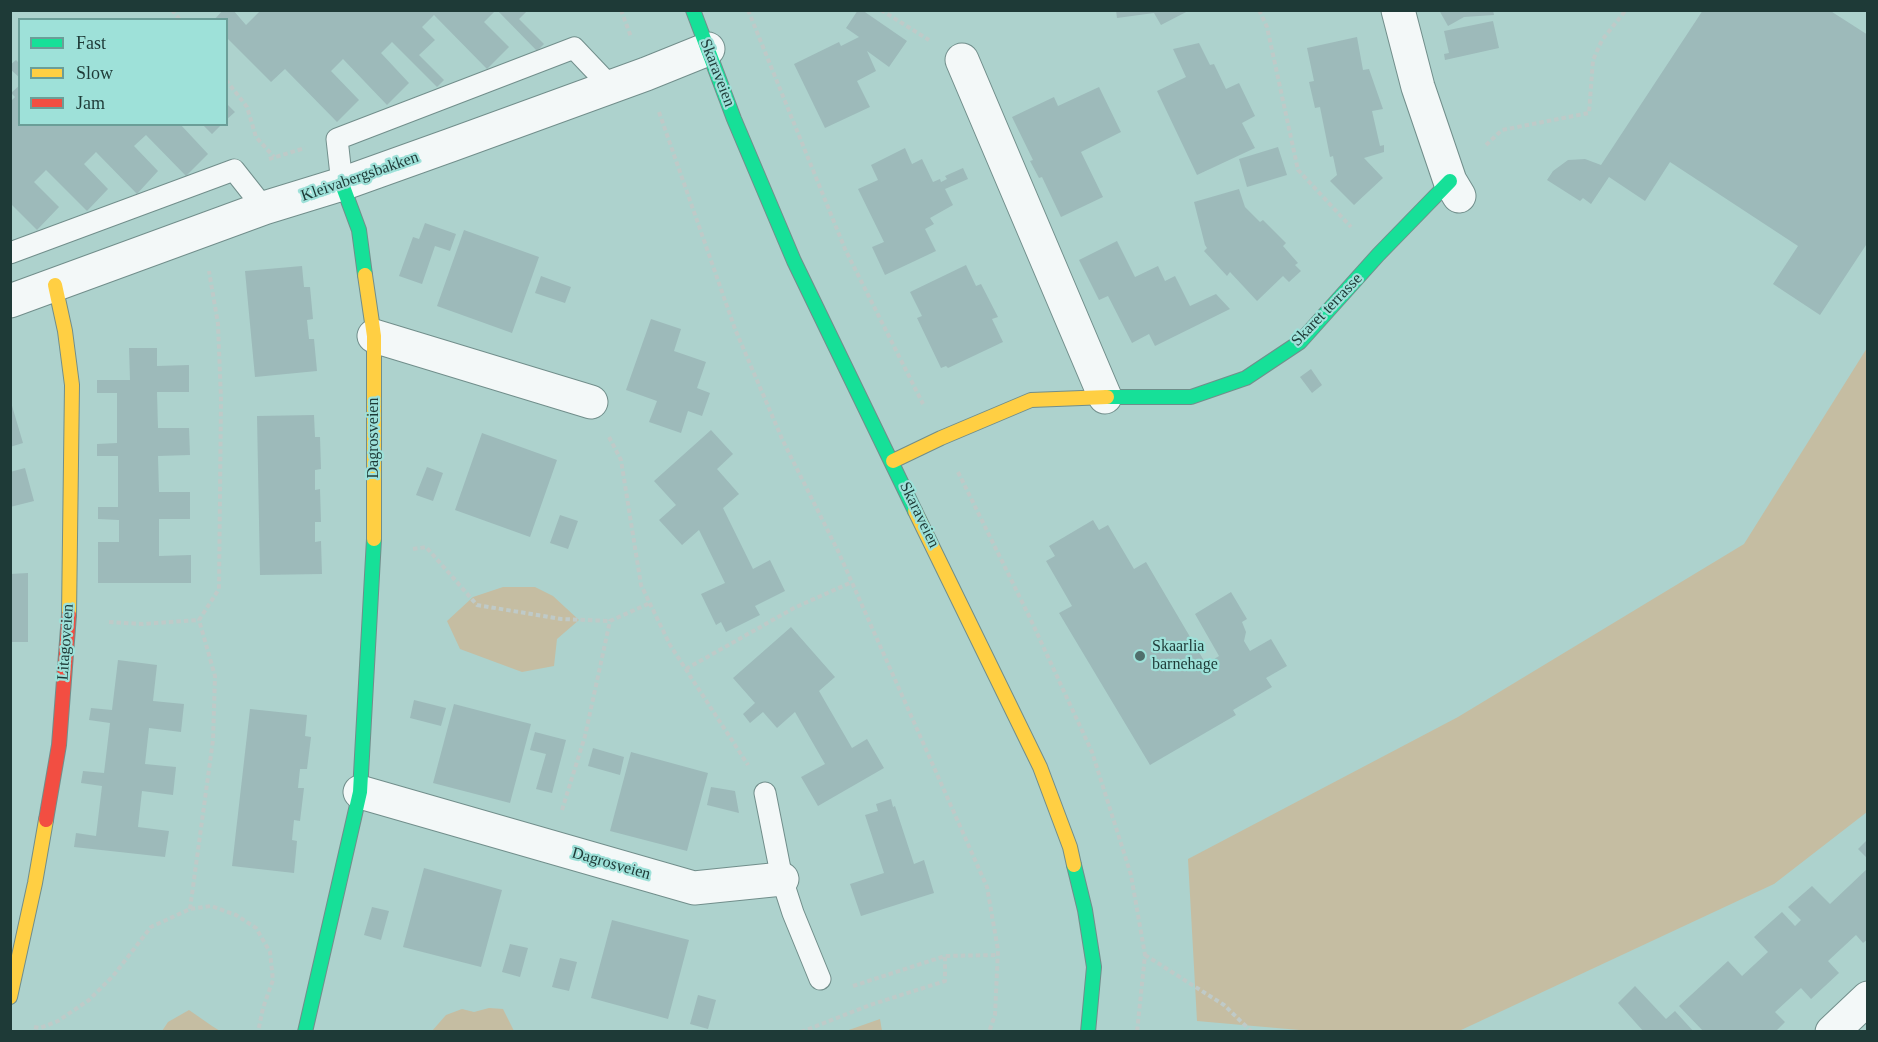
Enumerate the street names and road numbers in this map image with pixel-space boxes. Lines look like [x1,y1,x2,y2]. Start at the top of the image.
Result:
street label: Skaraveien [695,36,739,110]
street label: Kleivabergsbakken [299,148,421,206]
street label: Skaret terrasse [1288,270,1366,350]
street label: Dagrosveien [364,398,384,478]
street label: Skaraveien [895,479,943,551]
street label: Litagoveien [54,603,78,681]
street label: Dagrosveien [569,844,653,884]

